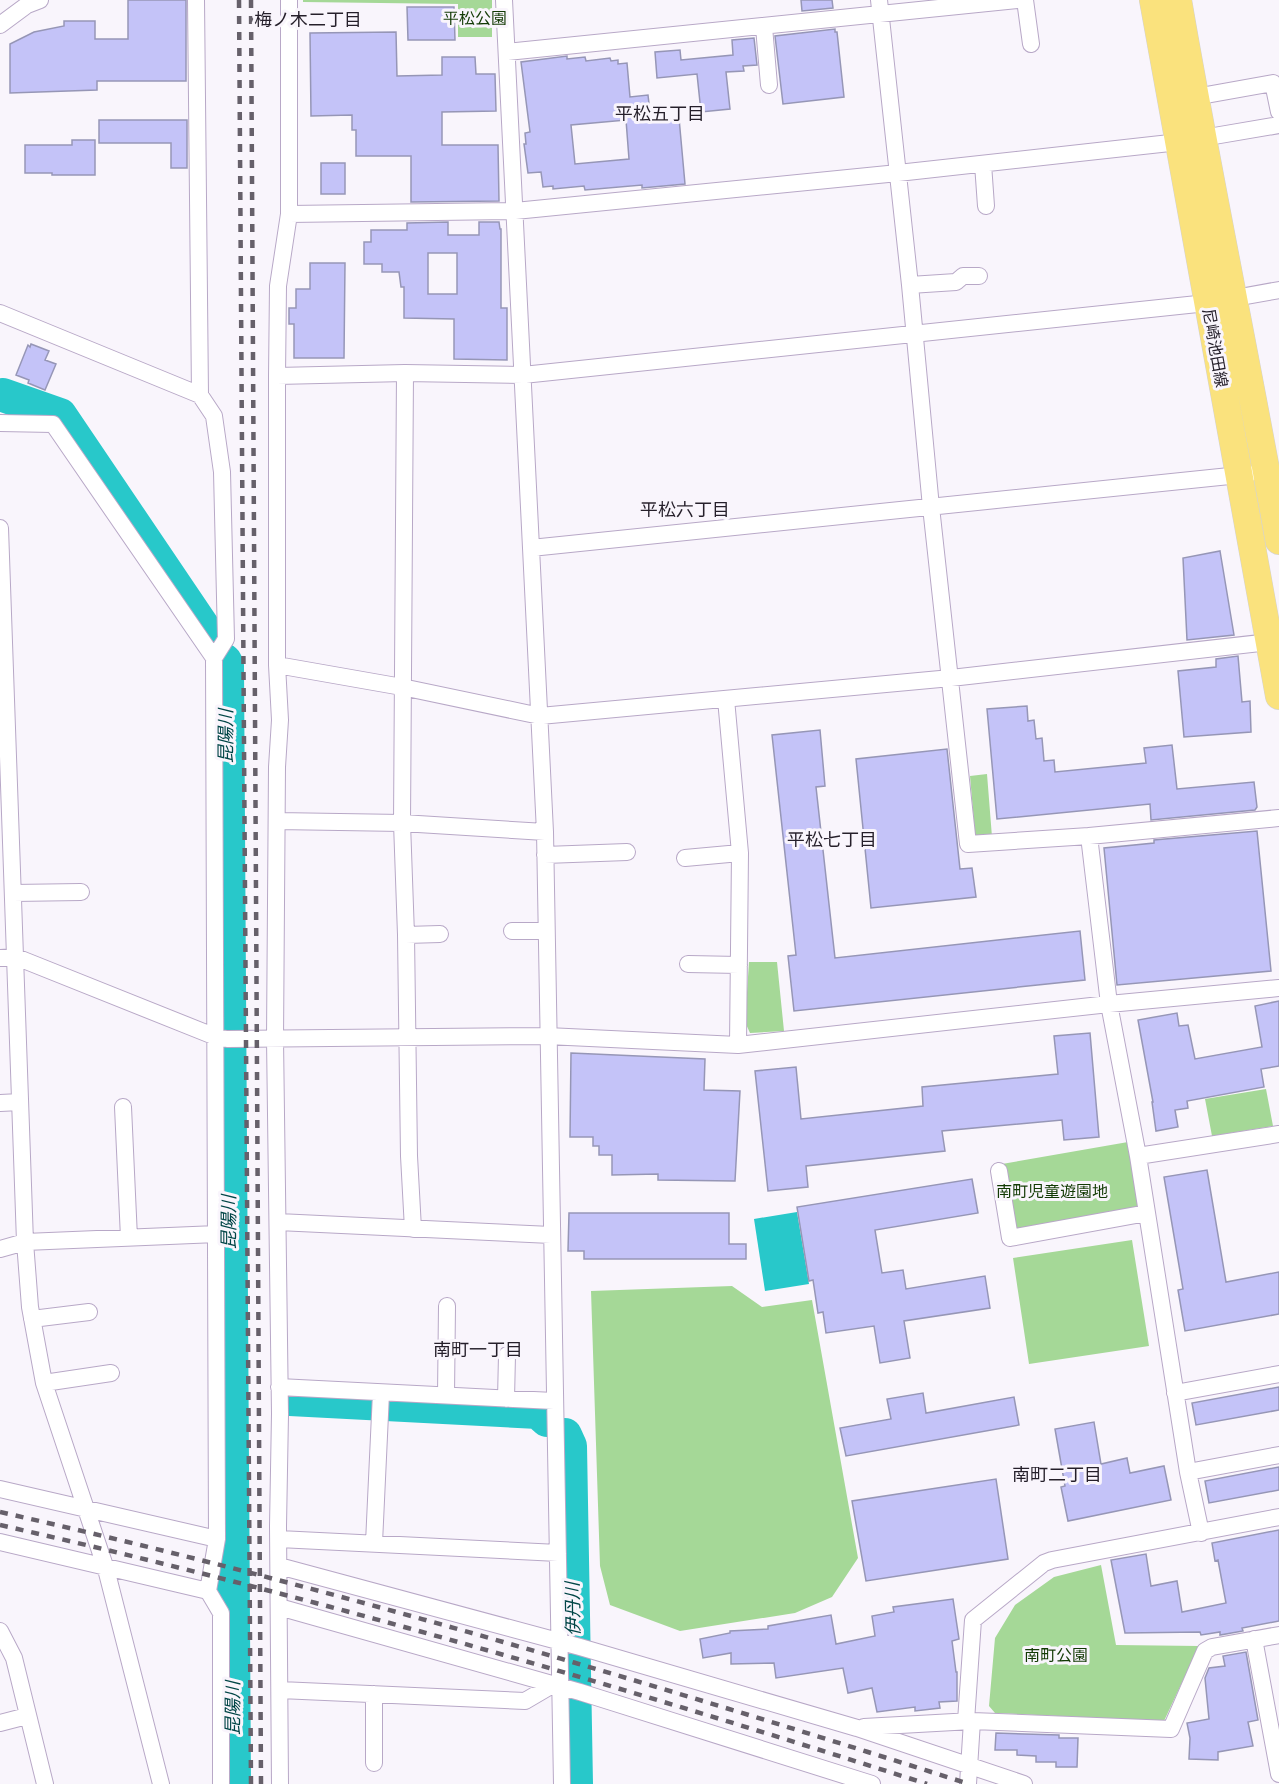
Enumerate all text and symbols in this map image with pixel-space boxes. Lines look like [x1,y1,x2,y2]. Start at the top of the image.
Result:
district label: 梅ノ木二丁目 [254,9,362,31]
park label: 平松公園 [443,9,507,28]
district label: 平松五丁目 [615,103,705,125]
street label: 尼崎池田線 [1199,307,1231,389]
district label: 平松六丁目 [640,499,730,521]
water label: 昆陽川 [215,707,237,763]
district label: 平松七丁目 [787,829,877,851]
park label: 南町児童遊園地 [996,1182,1108,1201]
water label: 昆陽川 [218,1193,240,1249]
district label: 南町一丁目 [433,1339,523,1361]
district label: 南町二丁目 [1012,1464,1102,1486]
water label: 伊丹川 [561,1580,584,1636]
park label: 南町公園 [1024,1646,1088,1665]
water label: 昆陽川 [222,1679,244,1735]

